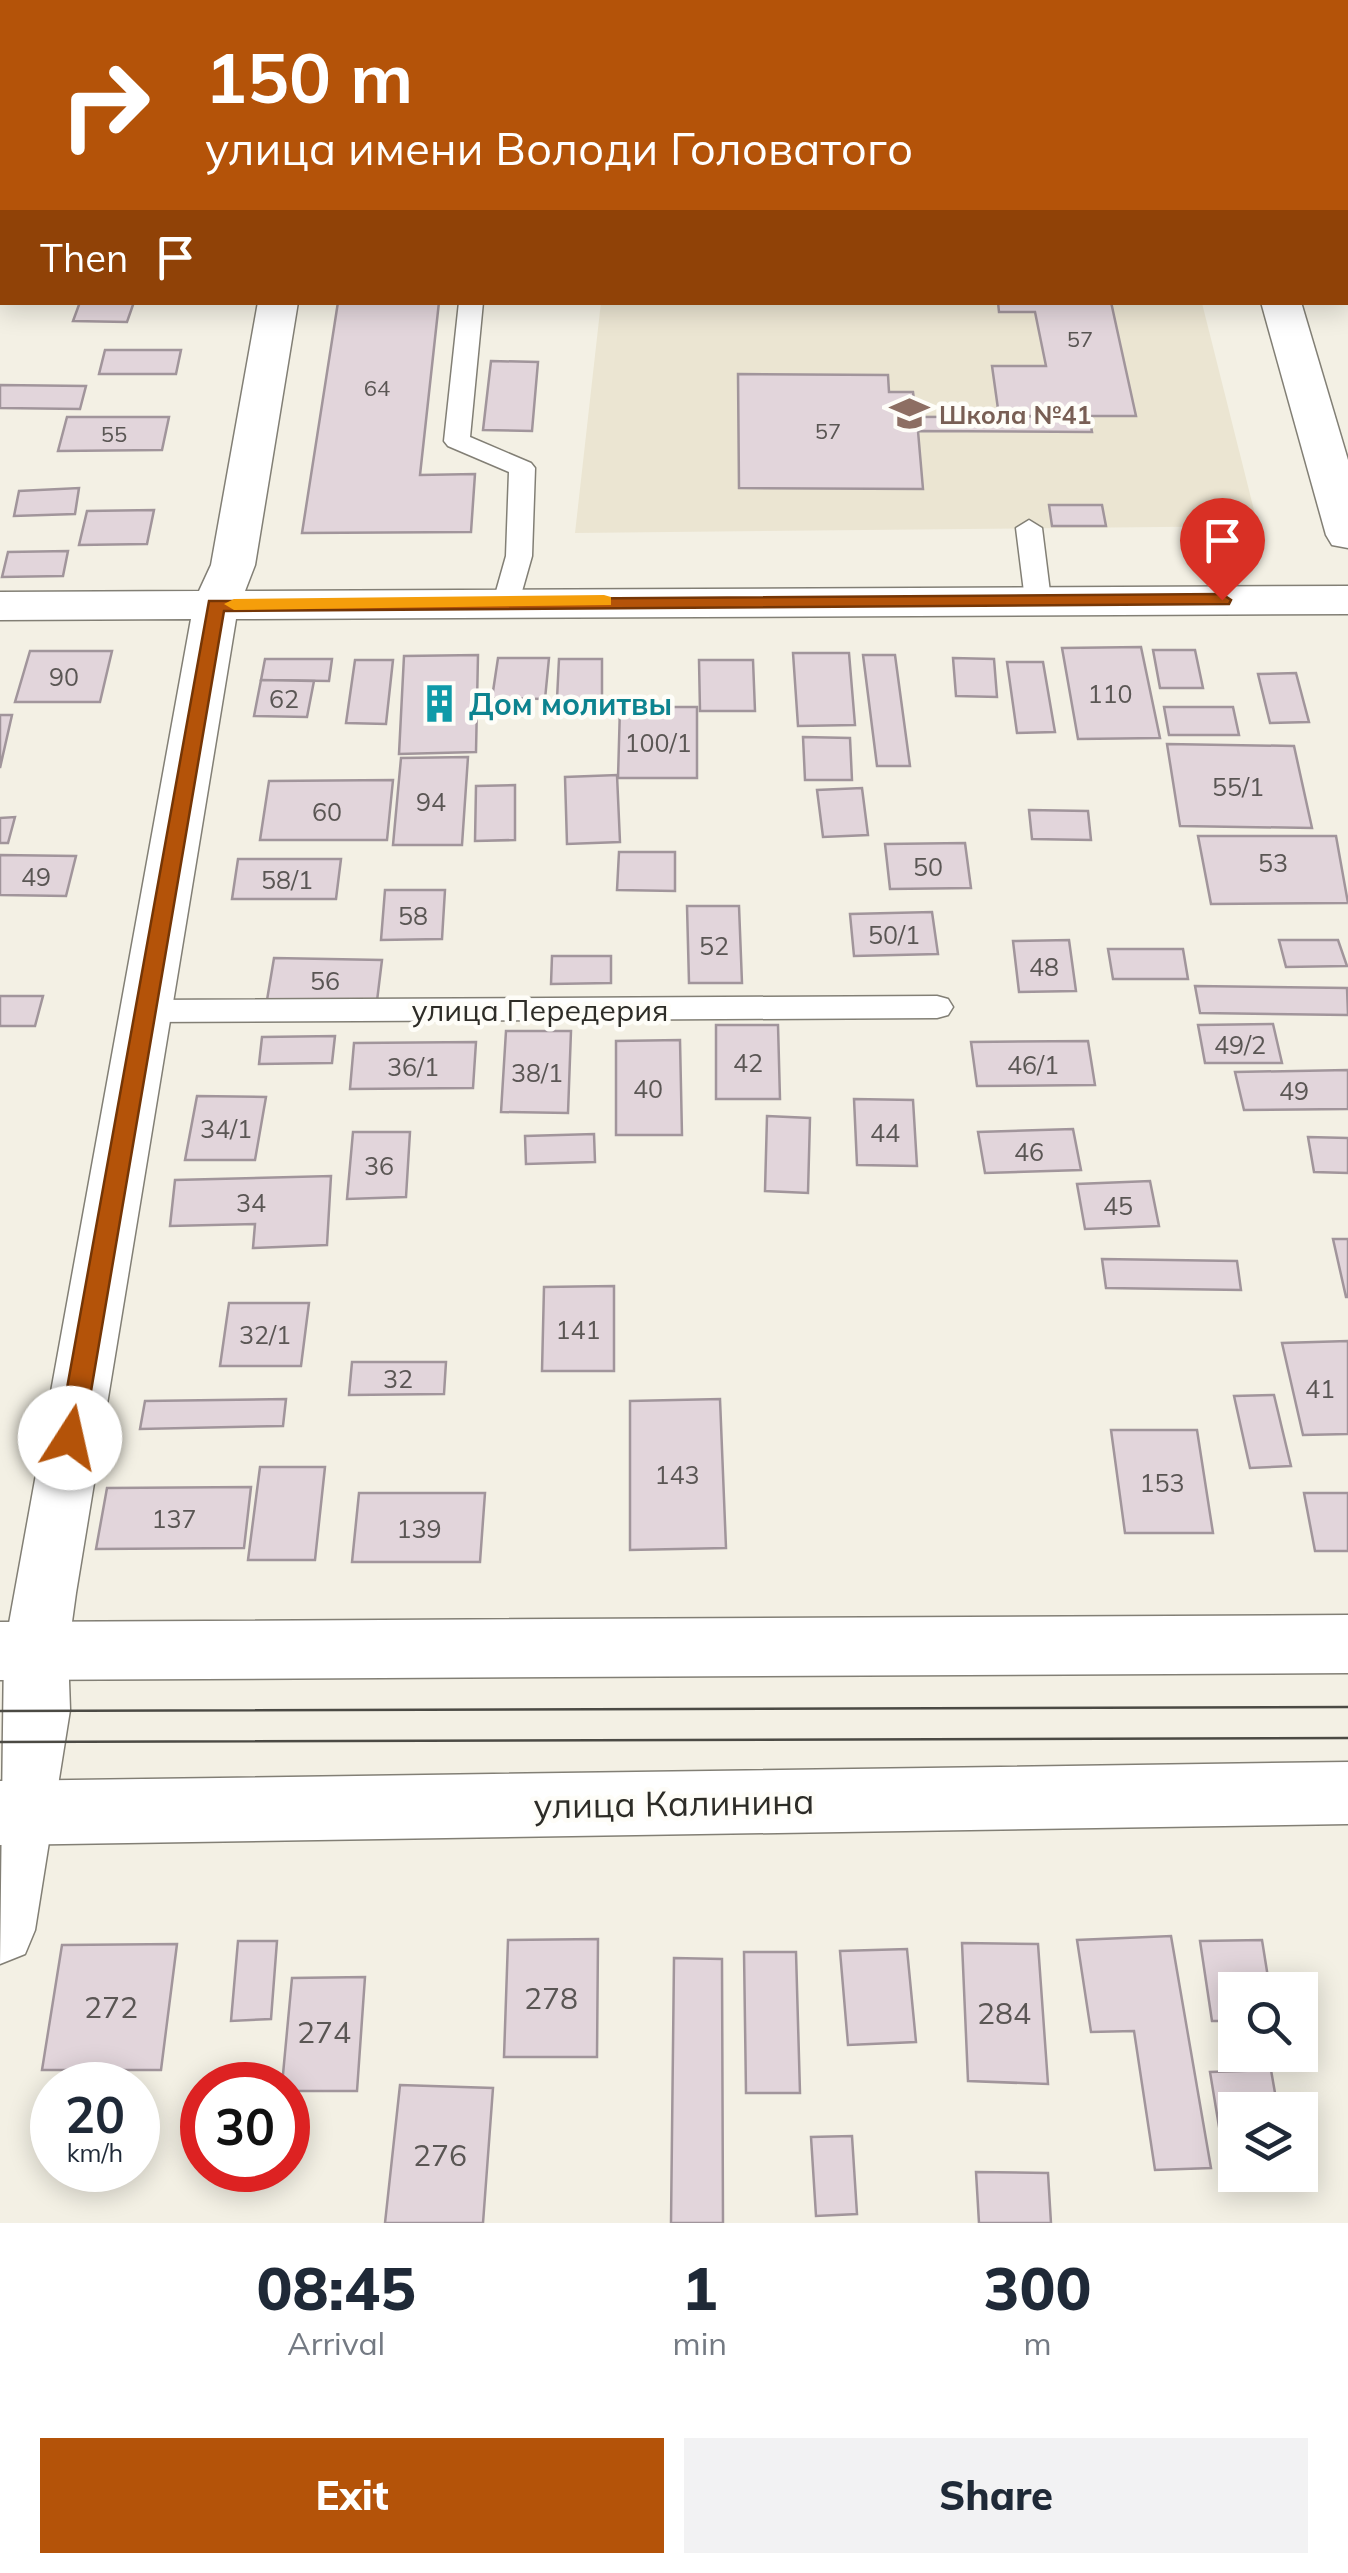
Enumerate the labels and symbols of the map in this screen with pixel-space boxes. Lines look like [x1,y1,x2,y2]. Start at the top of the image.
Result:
house number: 57 [1067,325,1093,353]
house number: 64 [364,374,390,402]
school or university icon: Школа №41 [888,393,930,435]
place label: Школа №41 [939,399,1091,430]
house number: 57 [815,417,841,445]
house number: 55 [101,420,127,448]
pin [1180,498,1265,601]
house number: 90 [49,661,79,692]
house number: 110 [1087,678,1133,709]
house number: 62 [269,683,299,714]
building icon: Дом молитвы [418,683,460,725]
place label: Дом молитвы [469,685,672,723]
house number: 100/1 [624,727,692,758]
house number: 55/1 [1212,771,1264,802]
house number: 94 [416,786,446,817]
house number: 60 [312,796,342,827]
house number: 53 [1258,847,1288,878]
house number: 50 [913,851,943,882]
house number: 49 [21,861,51,892]
house number: 58/1 [261,864,313,895]
house number: 58 [398,900,428,931]
house number: 50/1 [868,919,920,950]
house number: 52 [699,930,729,961]
house number: 48 [1029,951,1059,982]
house number: 56 [310,965,340,996]
street label: улица Передерия [411,991,669,1029]
house number: 49/2 [1214,1029,1266,1060]
house number: 42 [733,1047,763,1078]
house number: 46/1 [1007,1049,1059,1080]
house number: 36/1 [387,1051,439,1082]
house number: 38/1 [511,1057,563,1088]
house number: 40 [633,1073,663,1104]
house number: 49 [1279,1075,1309,1106]
house number: 34/1 [200,1113,252,1144]
house number: 44 [870,1117,900,1148]
house number: 46 [1014,1136,1044,1167]
house number: 36 [364,1150,394,1181]
house number: 34 [236,1187,266,1218]
house number: 45 [1103,1190,1133,1221]
house number: 141 [555,1314,601,1345]
house number: 32/1 [239,1319,291,1350]
house number: 32 [383,1363,413,1394]
house number: 41 [1305,1373,1335,1404]
position arrow [18,1386,122,1490]
house number: 143 [654,1459,700,1490]
house number: 153 [1139,1467,1185,1498]
house number: 137 [151,1503,197,1534]
house number: 139 [396,1513,442,1544]
street label: улица Калинина [533,1779,815,1827]
house number: 278 [524,1979,578,2017]
house number: 272 [84,1988,138,2026]
house number: 284 [977,1994,1031,2032]
house number: 274 [297,2013,351,2051]
speed limit sign: 30 [180,2062,310,2192]
house number: 276 [413,2136,467,2174]

